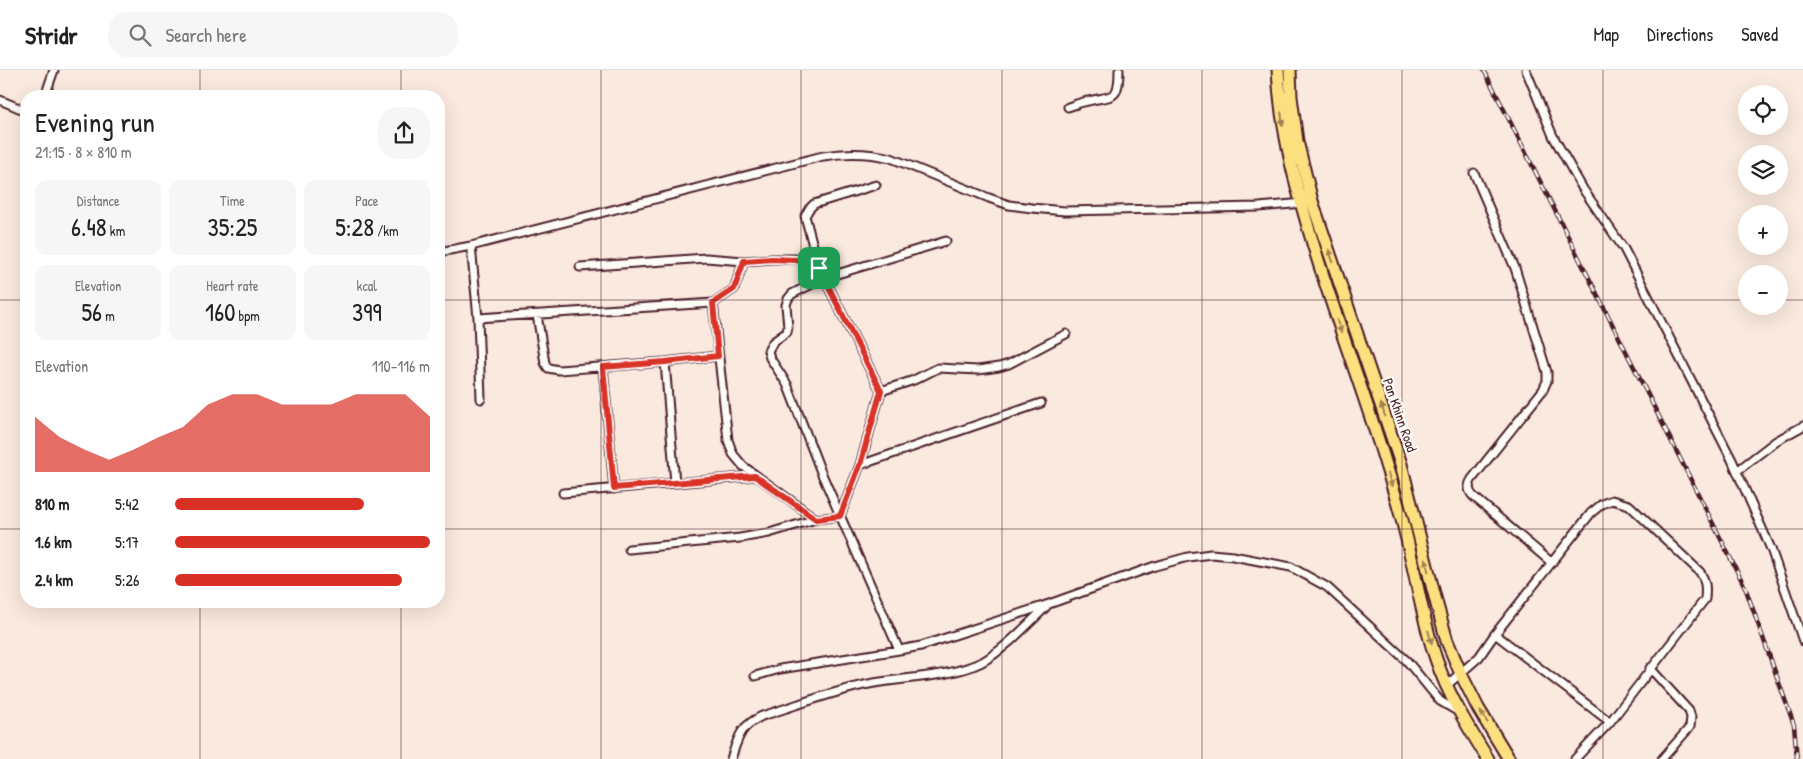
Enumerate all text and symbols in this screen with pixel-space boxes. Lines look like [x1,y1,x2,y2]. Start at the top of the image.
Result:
search box [108,12,458,57]
text: Stridr [25,19,78,51]
icon: search [126,21,154,49]
text: Search here [166,22,247,48]
text: Map [1594,22,1619,47]
text: Directions [1647,22,1713,47]
text: Saved [1741,22,1778,47]
map controls [1738,85,1788,315]
button: locate [1738,85,1788,135]
text: Evening run [35,103,155,141]
button: share [378,107,430,159]
one-way arrow [1278,111,1286,127]
text: 21:15 · 8 × 810 m [35,141,132,163]
button: layers [1738,145,1788,195]
text: Distance [77,191,120,210]
text: Time [220,191,245,210]
text: Pace [355,191,378,210]
button: + [1738,205,1788,255]
text: 6.48 [71,210,107,244]
text: 35:25 [208,210,257,244]
text: 5:28 [335,210,374,244]
text: km [107,221,125,240]
text: /km [374,221,399,240]
pin [798,247,840,289]
one-way arrow [1326,248,1334,263]
icon: arrive [805,254,833,282]
button: − [1738,265,1788,315]
text: Elevation [75,276,121,295]
text: Heart rate [206,276,259,295]
text: kcal [357,276,377,295]
text: 56 [82,295,102,329]
text: 160 [205,295,235,329]
text: 399 [352,295,382,329]
text: m [102,306,115,325]
text: bpm [235,306,260,325]
one-way arrow [1336,318,1343,333]
text: Elevation [35,355,88,377]
text: 110–116 m [372,355,430,377]
street label: Pan Khinn Road [1379,375,1422,455]
one-way arrow [1378,402,1386,417]
one-way arrow [1386,472,1394,487]
text: 810 m [35,493,69,515]
text: 5:42 [115,493,139,515]
text: 1.6 km [35,531,72,553]
text: 5:17 [115,531,139,553]
one-way arrow [1423,558,1431,573]
text: 2.4 km [35,569,73,591]
text: 5:26 [115,569,139,591]
one-way arrow [1426,630,1434,645]
one-way arrow [1479,711,1488,724]

